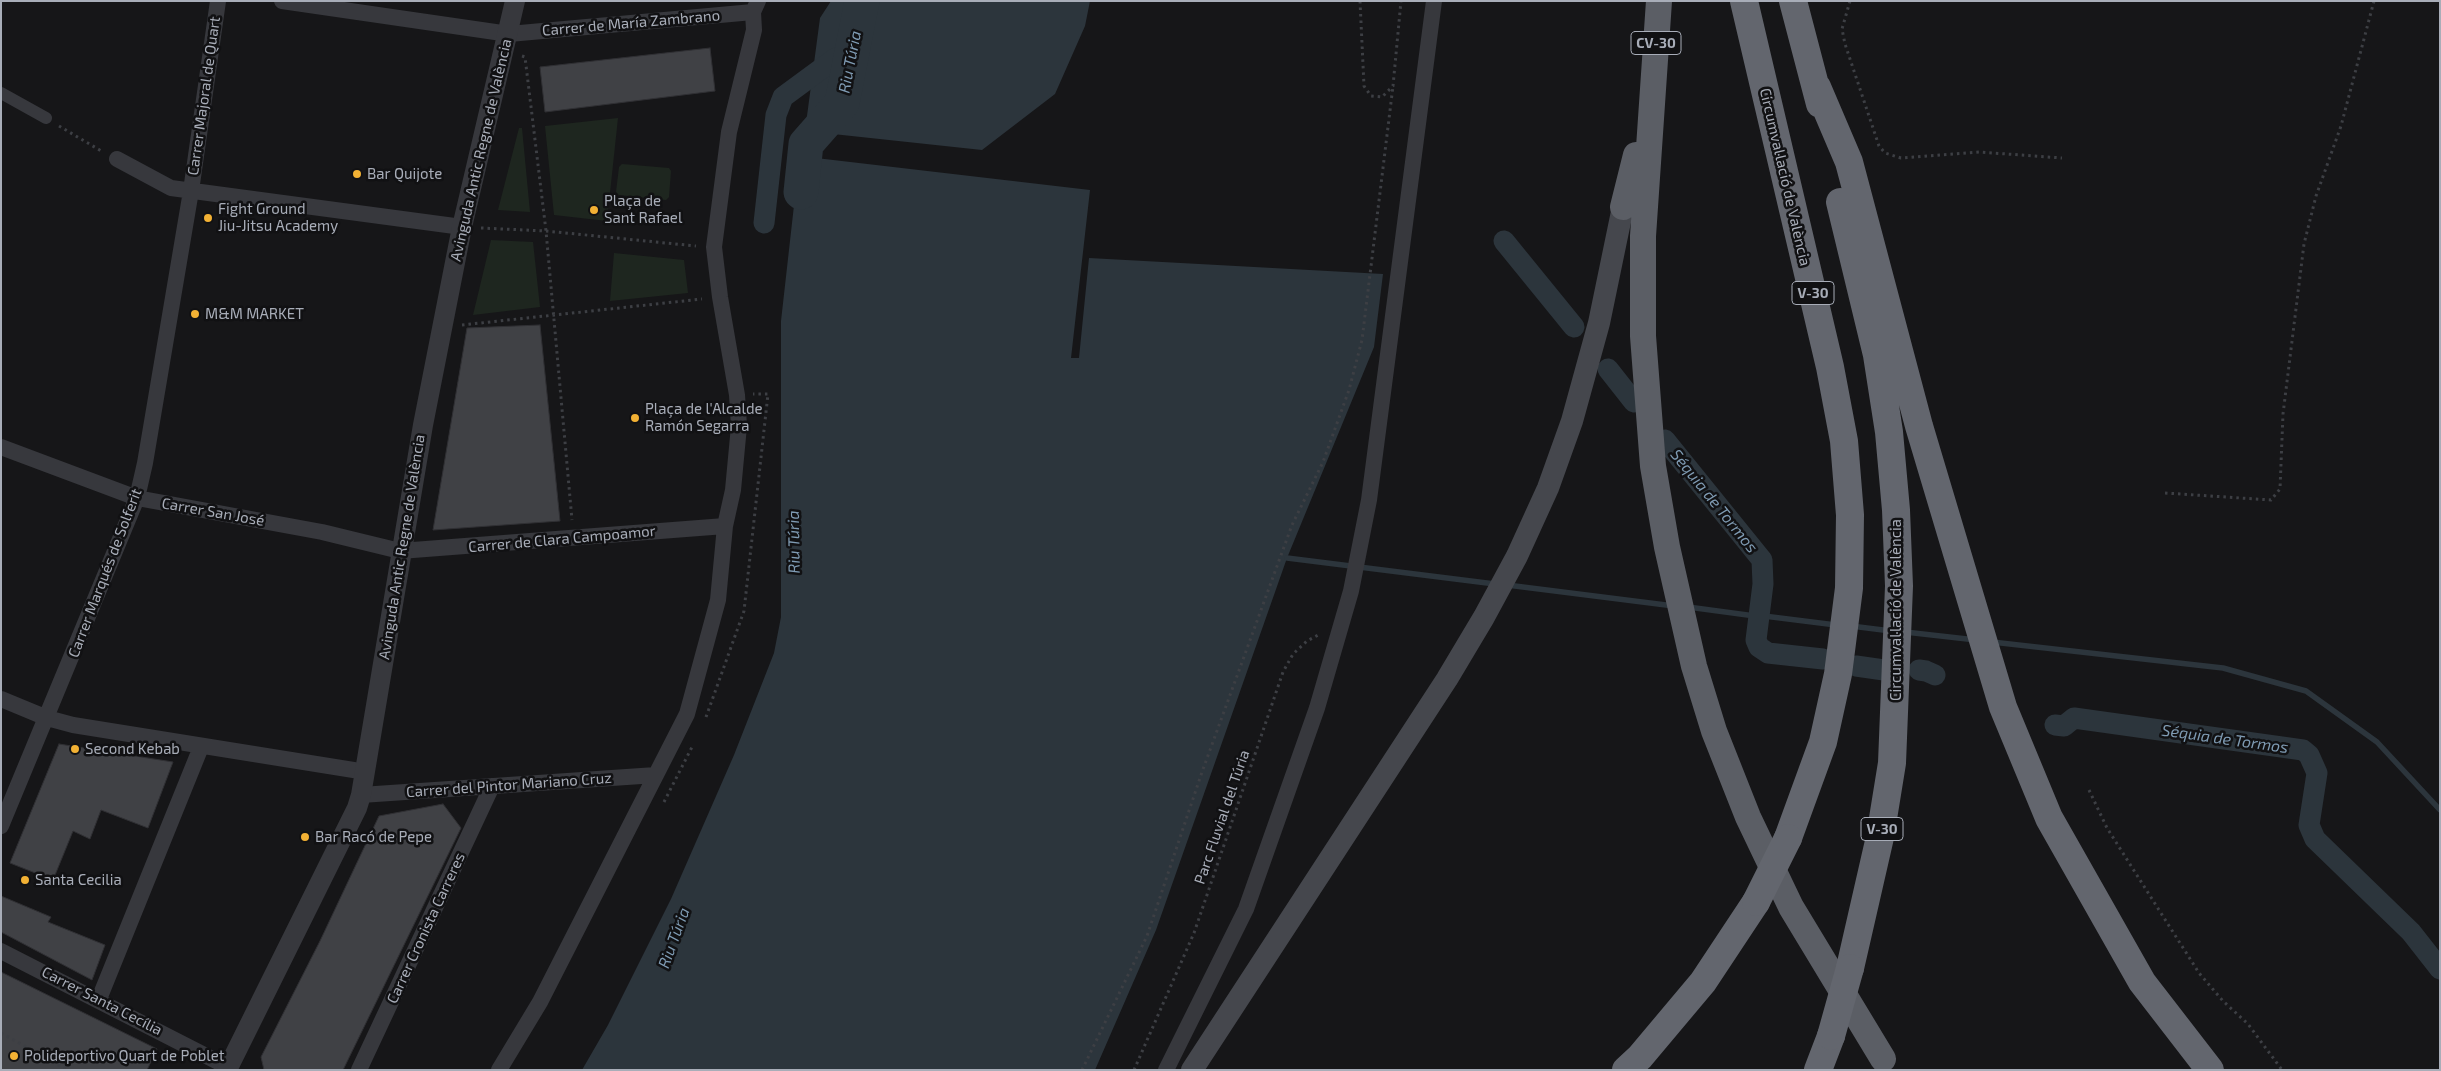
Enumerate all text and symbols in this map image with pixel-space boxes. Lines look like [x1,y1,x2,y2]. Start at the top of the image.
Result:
street label: Carrer de María Zambrano [541,6,721,40]
street label: Carrer Majoral de Quart [184,15,224,177]
water label: Riu Túria [835,29,865,95]
road number: CV-30 [1631,32,1681,54]
street label: Avinguda Antic Regne de València [447,37,515,263]
street label: Circumval·lació de València [1756,86,1814,268]
place label: Bar Quijote [367,165,442,183]
marker: Bar Quijote [351,168,363,180]
place label: Plaça de Sant Rafael [604,192,682,227]
place label: Fight Ground Jiu-Jitsu Academy [218,200,338,235]
marker: Plaça de Sant Rafael [588,204,600,216]
marker: Fight Ground Jiu-Jitsu Academy [202,212,214,224]
road number: V-30 [1792,282,1834,304]
place label: M&M MARKET [205,305,304,323]
marker: M&M MARKET [189,308,201,320]
place label: Plaça de l'Alcalde Ramón Segarra [645,400,763,435]
marker: Plaça de l'Alcalde Ramón Segarra [629,412,641,424]
street label: Avinguda Antic Regne de València [375,433,429,661]
water label: Séquia de Tormos [1666,445,1762,557]
street label: Carrer Marqués de Solferit [64,486,146,660]
street label: Carrer San José [160,494,266,530]
water label: Riu Túria [784,510,804,574]
street label: Circumval·lació de València [1887,519,1905,701]
street label: Carrer de Clara Campoamor [468,522,656,556]
water label: Séquia de Tormos [2160,721,2290,757]
place label: Second Kebab [85,740,180,758]
marker: Second Kebab [69,743,81,755]
street label: Parc Fluvial del Túria [1191,748,1253,886]
street label: Carrer del Pintor Mariano Cruz [406,769,612,801]
road number: V-30 [1861,818,1903,841]
place label: Bar Racó de Pepe [315,828,432,846]
marker: Bar Racó de Pepe [299,831,311,843]
street label: Carrer Cronista Carreres [383,850,469,1006]
place label: Santa Cecilia [35,871,122,889]
marker: Santa Cecilia [19,874,31,886]
water label: Riu Túria [654,905,694,971]
street label: Carrer Santa Cecília [39,963,165,1039]
place label: Polideportivo Quart de Poblet [24,1047,224,1065]
marker: Polideportivo Quart de Poblet [8,1050,20,1062]

